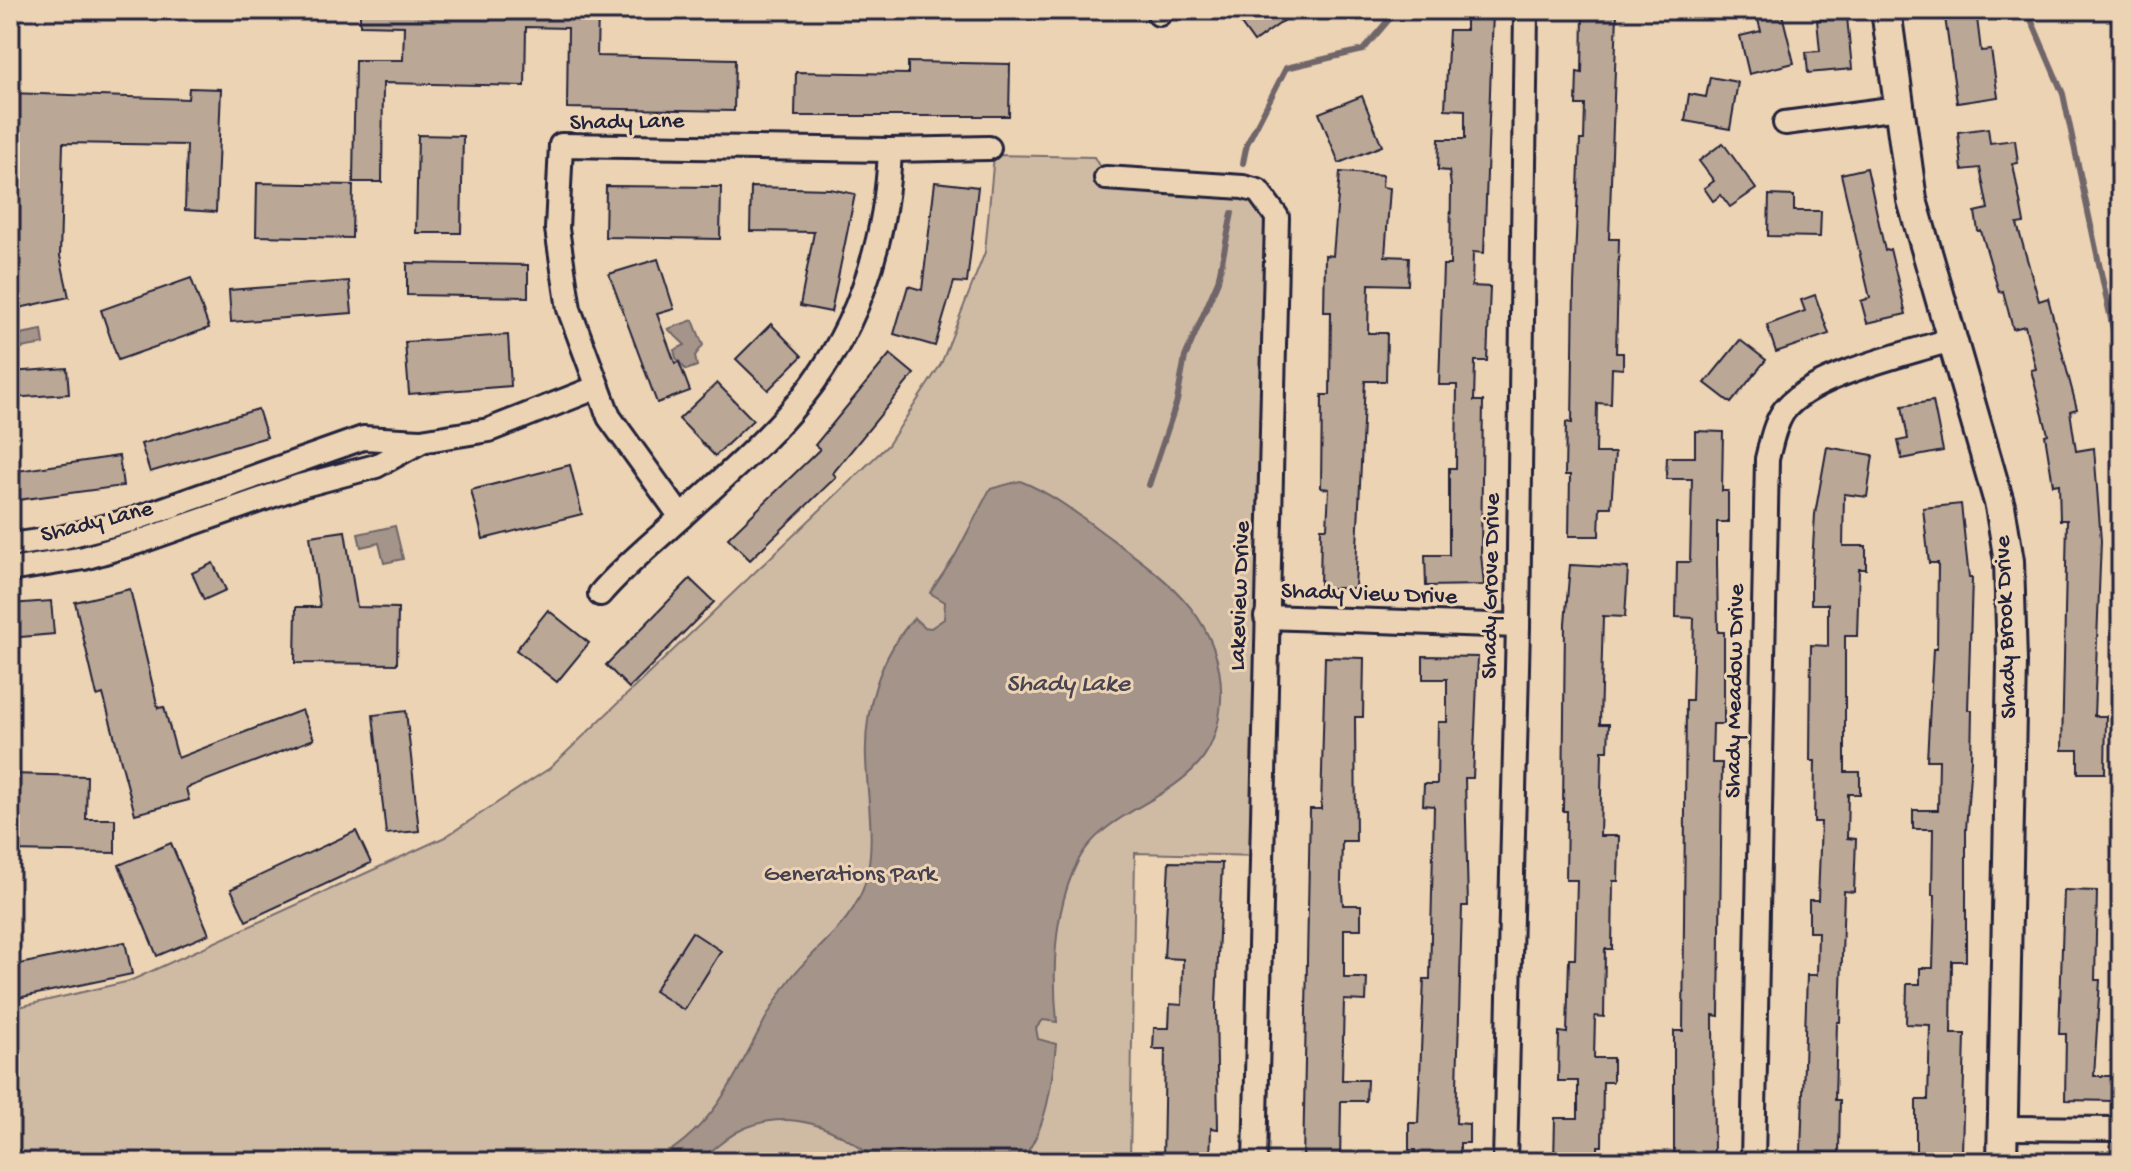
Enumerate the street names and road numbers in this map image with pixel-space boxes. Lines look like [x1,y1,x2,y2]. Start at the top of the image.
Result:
street label: Shady Lane [569,107,685,138]
street label: Shady Grove Drive [1476,492,1508,679]
street label: Shady Lane [38,495,157,551]
street label: Lakeview Drive [1224,520,1258,671]
street label: Shady Brook Drive [1989,534,2025,719]
street label: Shady View Drive [1280,577,1458,613]
street label: Shady Meadow Drive [1720,583,1752,798]

